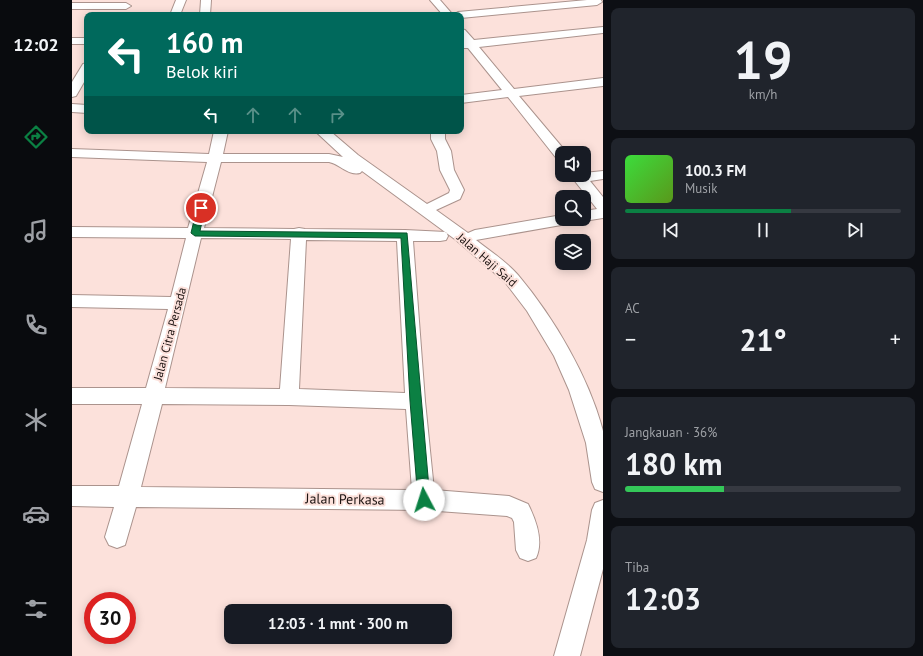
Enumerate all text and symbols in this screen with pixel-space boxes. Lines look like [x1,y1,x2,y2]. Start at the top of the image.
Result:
text: 160 m [166,24,243,61]
text: 19 [734,26,792,93]
icon: left [100,28,152,80]
text: 12:02 [13,33,59,56]
text: Belok kiri [166,60,238,83]
text: km/h [749,86,777,103]
icon: left [200,104,222,126]
icon: ahead [242,104,264,126]
icon: ahead [284,104,306,126]
icon: right [326,104,348,126]
icon: directions [22,123,50,151]
map controls [555,146,591,270]
button: sound [555,146,591,182]
text: 100.3 FM [685,161,746,180]
text: Musik [685,180,717,197]
button: search [555,190,591,226]
pin [184,191,218,225]
icon: arrive [190,197,212,219]
icon: music [22,217,50,245]
icon: previous [660,219,682,241]
icon: pause [752,219,774,241]
icon: next [844,219,866,241]
street label: Jalan Haji Said [454,229,520,290]
button: layers [555,234,591,270]
street label: Jalan Citra Persada [150,286,189,383]
text: AC [625,300,640,317]
icon: phone [22,311,50,339]
text: 21° [739,320,787,359]
text: − [625,325,636,353]
text: + [890,325,901,353]
icon: climate [22,406,50,434]
text: Jangkauan · 36% [625,424,717,441]
text: 180 km [625,444,723,483]
position arrow [403,479,445,521]
street label: Jalan Perkasa [304,489,385,509]
icon: car [22,500,50,528]
text: Tiba [625,559,649,576]
text: 12:03 [625,579,701,618]
speed limit sign: 30 [84,592,136,644]
icon: filters [22,595,50,623]
text: 12:03 · 1 mnt · 300 m [268,614,408,633]

